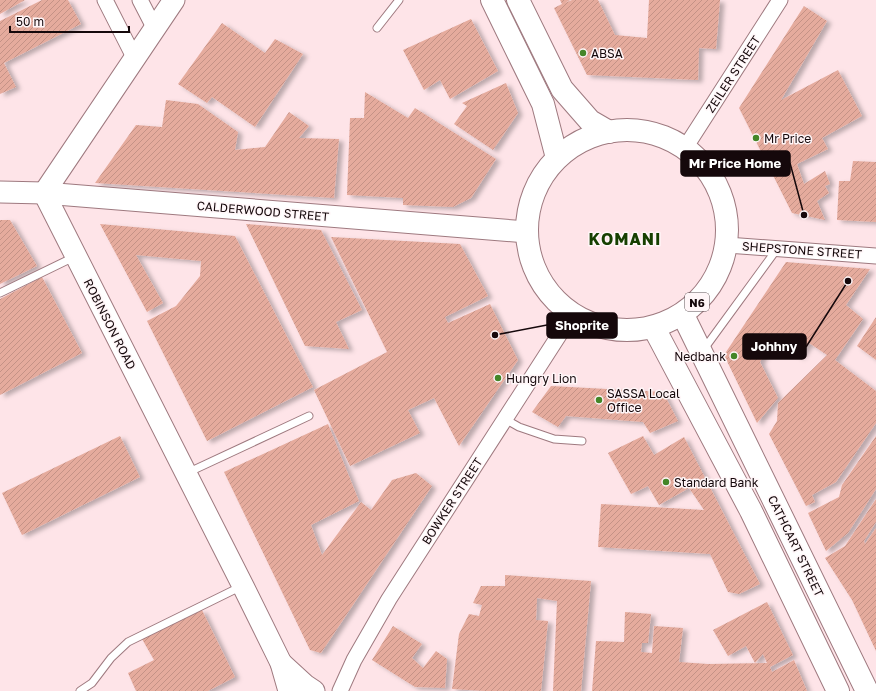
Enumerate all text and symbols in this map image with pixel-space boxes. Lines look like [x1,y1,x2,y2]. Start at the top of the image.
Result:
scale bar [10,8,129,34]
text: 50 m [16,14,44,29]
street label: ZEILER STREET [702,32,764,115]
place label: ABSA [591,46,623,61]
marker: ABSA [578,48,588,58]
place label: Mr Price [764,131,811,146]
marker: Mr Price [751,133,761,143]
callout: Mr Price Home [681,151,790,176]
text: Mr Price Home [689,155,782,171]
street label: CALDERWOOD STREET [196,198,330,224]
district label: KOMANI [589,229,661,249]
street label: SHEPSTONE STREET [741,238,863,262]
street label: ROBINSON ROAD [81,276,139,372]
road number: N6 [685,293,709,311]
callout: Shoprite [547,313,617,338]
text: Shoprite [555,317,609,333]
callout: Johhny [743,334,806,359]
text: Johhny [751,338,797,354]
place label: Nedbank [674,349,726,364]
marker: Nedbank [729,351,739,361]
place label: Hungry Lion [506,371,577,386]
marker: Hungry Lion [493,373,503,383]
place label: SASSA Local Office [607,386,680,415]
marker: SASSA Local Office [594,395,604,405]
street label: BOWKER STREET [418,454,486,547]
place label: Standard Bank [674,475,759,490]
marker: Standard Bank [661,477,671,487]
street label: CATHCART STREET [765,493,827,600]

